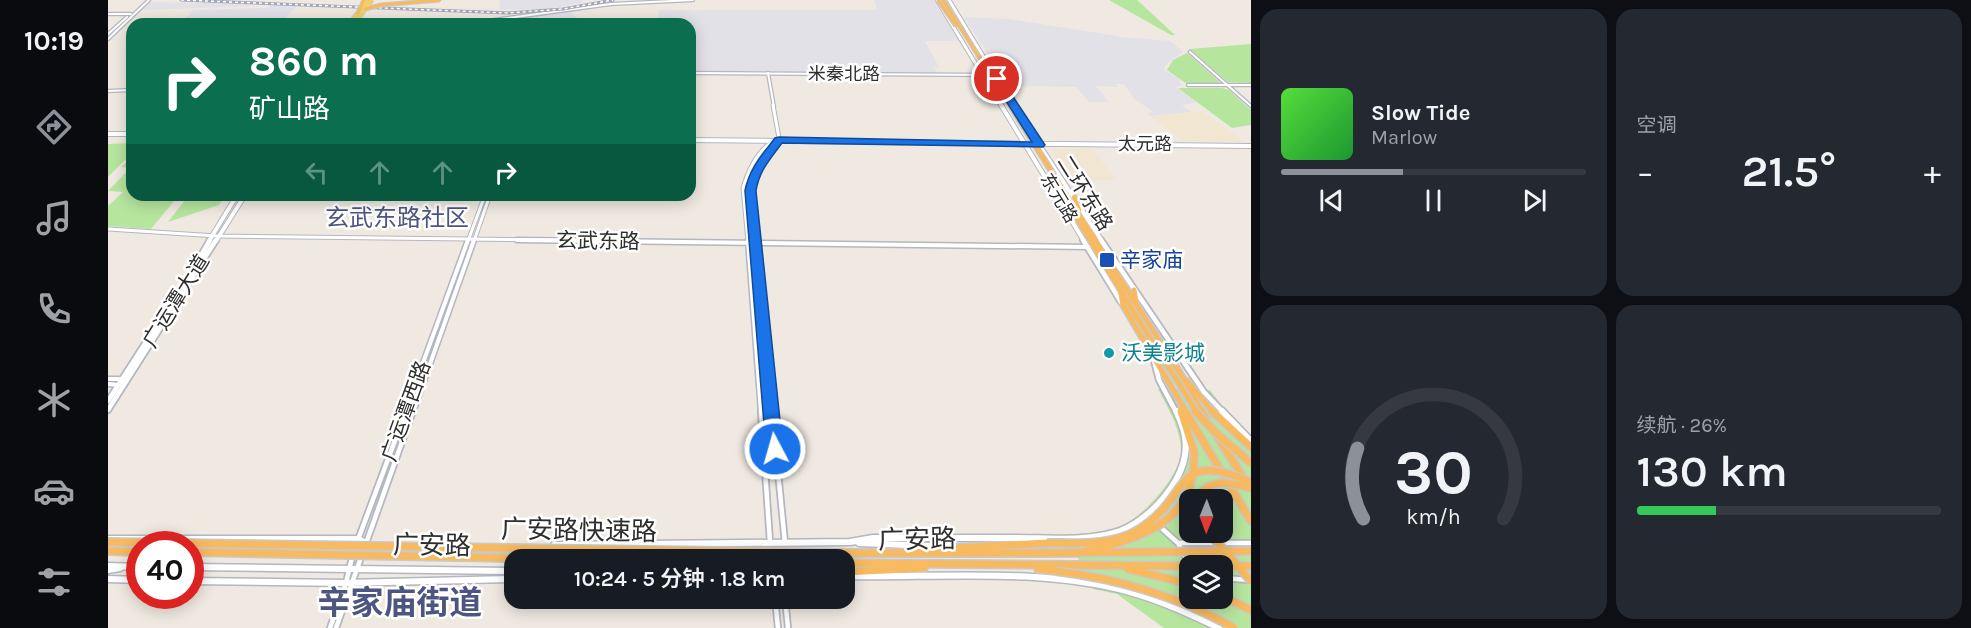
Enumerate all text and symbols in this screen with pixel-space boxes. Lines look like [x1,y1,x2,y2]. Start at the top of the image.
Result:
text: 10:19 [24,25,84,57]
text: 860 m [249,36,379,86]
icon: right [150,42,228,120]
pin [971,53,1022,104]
icon: arrive [980,62,1013,95]
street label: 米秦北路 [808,63,880,85]
text: 矿山路 [249,93,330,125]
text: Slow Tide [1371,100,1471,126]
icon: directions [33,106,75,148]
text: 空调 [1637,114,1677,137]
text: Marlow [1371,126,1437,149]
street label: 太元路 [1118,133,1172,155]
text: 21.5° [1741,145,1836,197]
street label: 二环东路 [1053,151,1117,235]
text: − [1637,153,1654,191]
text: + [1924,153,1941,191]
icon: left [300,156,333,189]
icon: ahead [363,156,396,189]
icon: ahead [426,156,459,189]
icon: right [489,156,522,189]
street label: 东元路 [1036,169,1082,227]
icon: previous [1315,184,1348,217]
icon: pause [1417,184,1450,217]
icon: next [1518,184,1551,217]
icon: music [33,197,75,239]
district label: 玄武东路社区 [325,204,469,232]
street label: 玄武东路 [556,228,640,254]
place label: 辛家庙 [1120,248,1183,272]
street label: 广运潭大道 [138,250,214,352]
marker: 辛家庙 [1098,251,1116,269]
icon: phone [33,288,75,330]
place label: 沃美影城 [1121,341,1205,365]
marker: 沃美影城 [1102,346,1116,360]
street label: 广运潭西路 [377,358,435,464]
icon: climate [33,379,75,421]
text: 续航 · 26% [1637,414,1727,437]
position arrow [743,417,807,481]
text: 30 [1394,436,1472,509]
text: 130 km [1637,445,1788,497]
icon: car [33,470,75,512]
north arrow [1179,489,1233,543]
map controls [1179,489,1233,609]
text: km/h [1406,504,1460,529]
street label: 广安路快速路 [501,514,657,547]
street label: 广安路 [878,523,956,556]
street label: 广安路 [393,529,471,562]
speed limit sign: 40 [126,531,204,609]
button: layers [1179,555,1233,609]
icon: filters [33,561,75,603]
text: 10:24 · 5 分钟 · 1.8 km [574,566,785,592]
district label: 辛家庙街道 [318,584,483,622]

